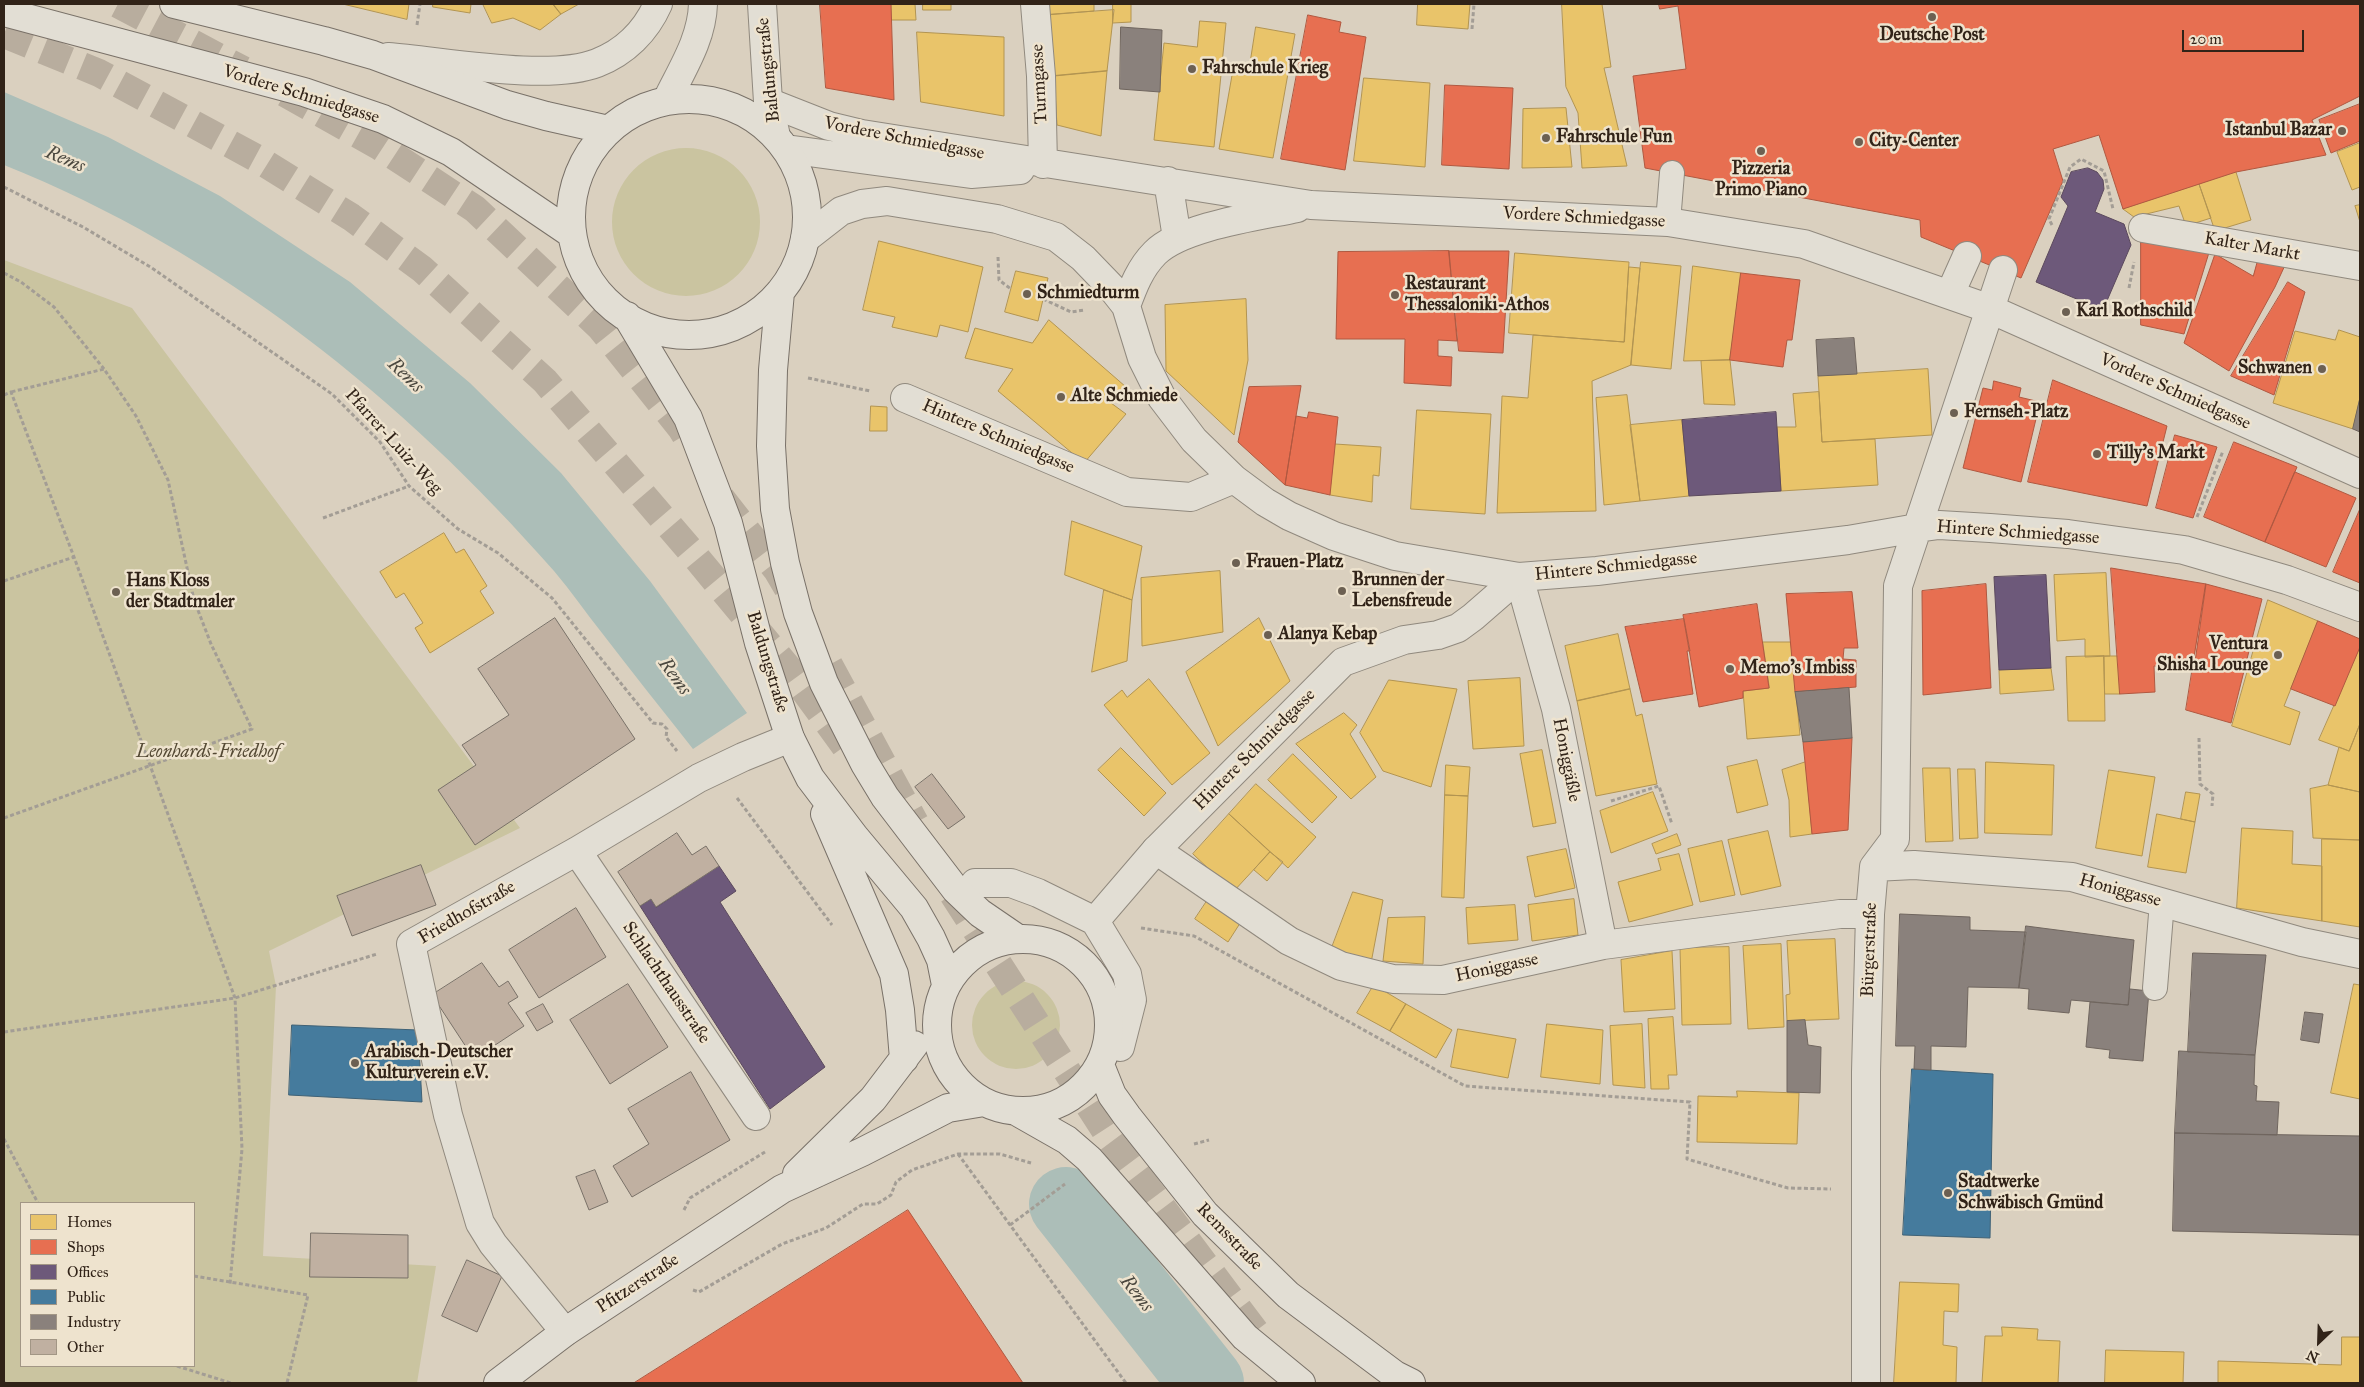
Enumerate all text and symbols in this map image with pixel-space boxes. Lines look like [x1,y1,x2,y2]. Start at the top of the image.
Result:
marker: Deutsche Post [1926,11,1938,23]
street label: Baldungstraße [753,17,785,123]
scale bar [2184,20,2306,52]
place label: Deutsche Post [1879,25,1985,47]
text: 20 m [2190,30,2222,48]
street label: Turmgasse [1027,43,1053,125]
place label: Fahrschule Krieg [1202,58,1328,80]
street label: Vordere Schmiedgasse [220,61,382,129]
marker: Fahrschule Krieg [1186,63,1198,75]
street label: Vordere Schmiedgasse [822,113,986,165]
place label: Istanbul Bazar [2225,120,2332,142]
marker: Istanbul Bazar [2336,125,2348,137]
place label: Fahrschule Fun [1556,127,1672,149]
place label: City-Center [1869,131,1958,153]
marker: Fahrschule Fun [1540,132,1552,144]
marker: City-Center [1853,136,1865,148]
water label: Rems [42,142,88,178]
marker: Pizzeria Primo Piano [1755,145,1767,157]
place label: Pizzeria Primo Piano [1715,159,1807,202]
street label: Vordere Schmiedgasse [1502,203,1666,233]
street label: Kalter Markt [2202,228,2302,266]
place label: Restaurant Thessaloniki-Athos [1405,274,1549,316]
place label: Schmiedturm [1037,283,1139,305]
marker: Schmiedturm [1021,288,1033,300]
marker: Restaurant Thessaloniki-Athos [1389,289,1401,301]
place label: Karl Rothschild [2076,301,2193,323]
marker: Karl Rothschild [2060,306,2072,318]
street label: Vordere Schmiedgasse [2096,349,2254,435]
water label: Rems [382,354,428,398]
place label: Schwanen [2238,358,2312,380]
marker: Schwanen [2316,363,2328,375]
street label: Pfarrer-Luiz-Weg [340,385,446,499]
place label: Alte Schmiede [1071,386,1178,408]
marker: Alte Schmiede [1055,391,1067,403]
street label: Hintere Schmiedgasse [919,395,1077,479]
place label: Fernseh-Platz [1964,402,2068,424]
marker: Fernseh-Platz [1948,407,1960,419]
place label: Tilly's Markt [2107,443,2205,465]
marker: Tilly's Markt [2091,448,2103,460]
street label: Hintere Schmiedgasse [1936,517,2100,549]
street label: Hintere Schmiedgasse [1534,548,1698,586]
place label: Frauen-Platz [1246,552,1343,574]
marker: Frauen-Platz [1230,557,1242,569]
place label: Brunnen der Lebensfreude [1352,570,1452,612]
place label: Hans Kloss der Stadtmaler [126,571,235,614]
marker: Brunnen der Lebensfreude [1336,585,1348,597]
marker: Hans Kloss der Stadtmaler [110,586,122,598]
street label: Baldungstraße [741,609,793,715]
place label: Alanya Kebap [1278,624,1377,646]
marker: Alanya Kebap [1262,629,1274,641]
place label: Ventura Shisha Lounge [2157,634,2268,676]
marker: Ventura Shisha Lounge [2272,649,2284,661]
water label: Rems [653,654,695,700]
place label: Memo's Imbiss [1740,658,1854,680]
marker: Memo's Imbiss [1724,663,1736,675]
street label: Hintere Schmiedgasse [1190,685,1320,815]
street label: Honiggäßle [1547,716,1585,804]
park label: Leonhards-Friedhof [136,742,280,764]
street label: Honiggasse [2077,870,2163,912]
street label: Friedhofstraße [415,876,519,950]
street label: Bürgerstraße [1858,902,1882,998]
street label: Schlachthausstraße [617,918,715,1048]
street label: Honiggasse [1454,949,1540,987]
place label: Arabisch-Deutscher Kulturverein e.V. [365,1042,513,1084]
marker: Arabisch-Deutscher Kulturverein e.V. [349,1057,361,1069]
place label: Stadtwerke Schwäbisch Gmünd [1958,1172,2103,1214]
marker: Stadtwerke Schwäbisch Gmünd [1942,1187,1954,1199]
street label: Remsstraße [1191,1199,1267,1275]
legend [20,1202,195,1367]
text: Homes [67,1213,112,1231]
text: Shops [67,1238,105,1256]
street label: Pfitzerstraße [593,1249,683,1319]
text: Offices [67,1263,108,1281]
water label: Rems [1114,1271,1158,1317]
text: Public [67,1288,105,1306]
text: Industry [67,1313,121,1331]
north arrow [2294,1317,2344,1367]
text: Other [67,1338,104,1356]
text: N [2304,1346,2322,1366]

